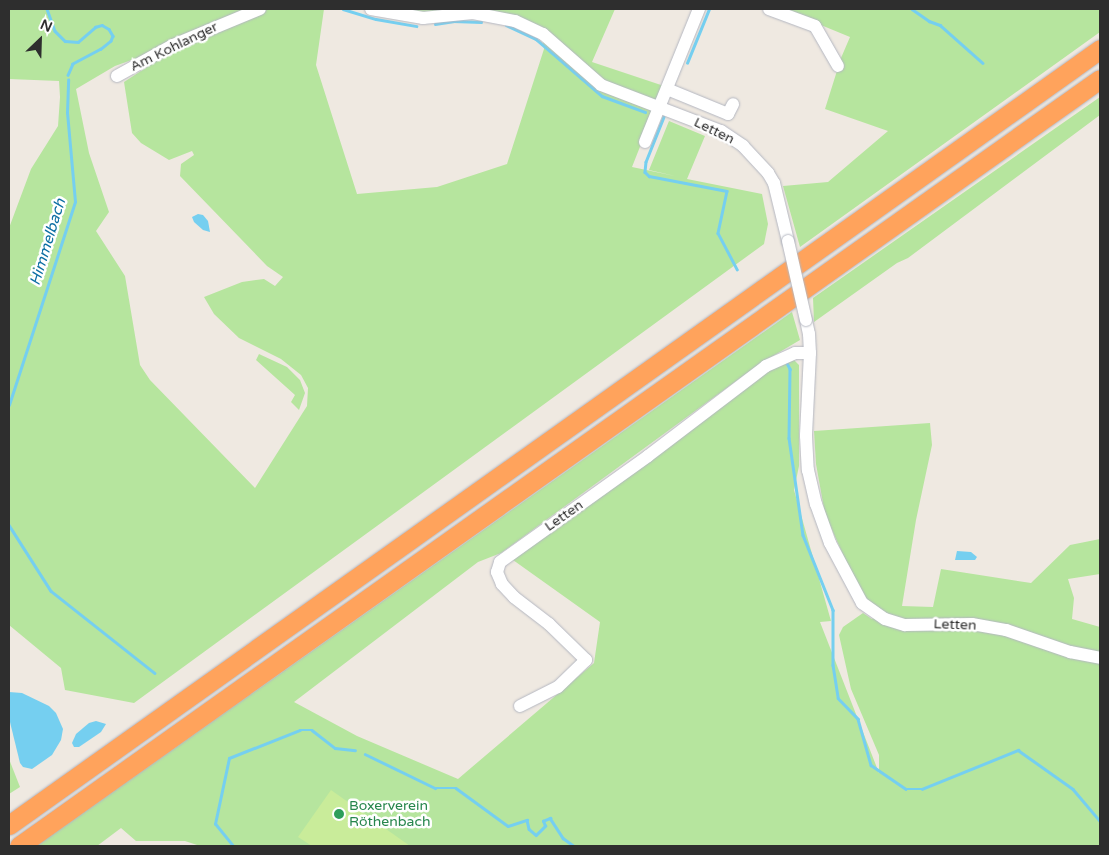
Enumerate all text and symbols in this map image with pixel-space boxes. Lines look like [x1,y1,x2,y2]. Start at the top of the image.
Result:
north arrow [15,15,65,65]
text: N [38,16,55,36]
street label: Am Kohlanger [128,19,220,75]
street label: Letten [691,114,737,148]
water label: Himmelbach [26,196,70,288]
street label: Letten [542,497,586,535]
street label: Letten [933,616,977,634]
place label: Boxerverein Röthenbach [349,798,430,830]
marker: Boxerverein Röthenbach [333,808,345,820]

